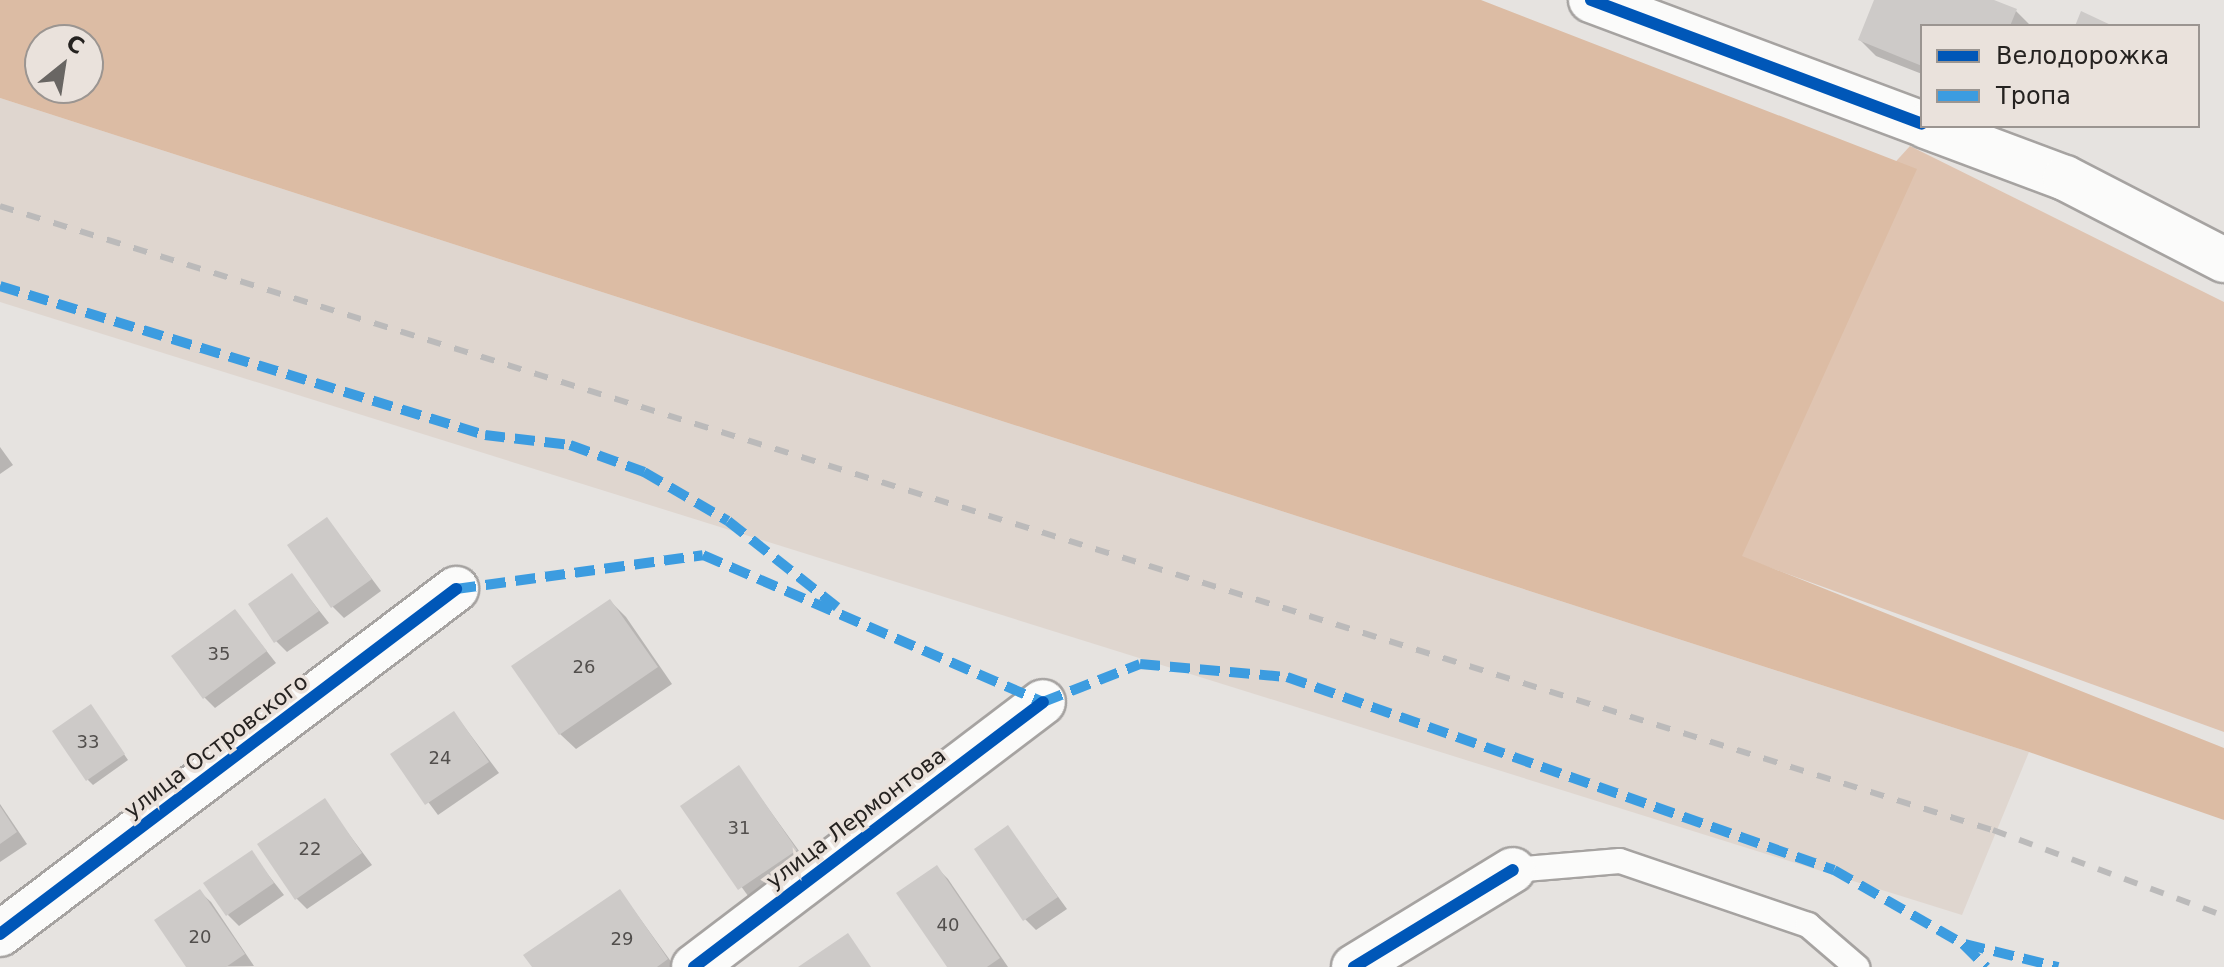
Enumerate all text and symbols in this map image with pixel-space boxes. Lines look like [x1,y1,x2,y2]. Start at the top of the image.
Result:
north arrow [24,24,104,104]
legend [1920,24,2200,128]
text: С [62,30,88,59]
text: Велодорожка [1996,42,2169,70]
text: Тропа [1996,82,2071,110]
house number: 35 [208,643,230,665]
house number: 26 [573,656,595,678]
street label: улица Островского [119,668,313,824]
house number: 33 [77,731,99,753]
street label: улица Лермонтова [761,742,951,894]
house number: 24 [429,747,451,769]
house number: 31 [728,817,750,839]
house number: 22 [299,838,321,860]
house number: 40 [937,914,959,936]
house number: 20 [189,926,211,948]
house number: 29 [611,928,633,950]

